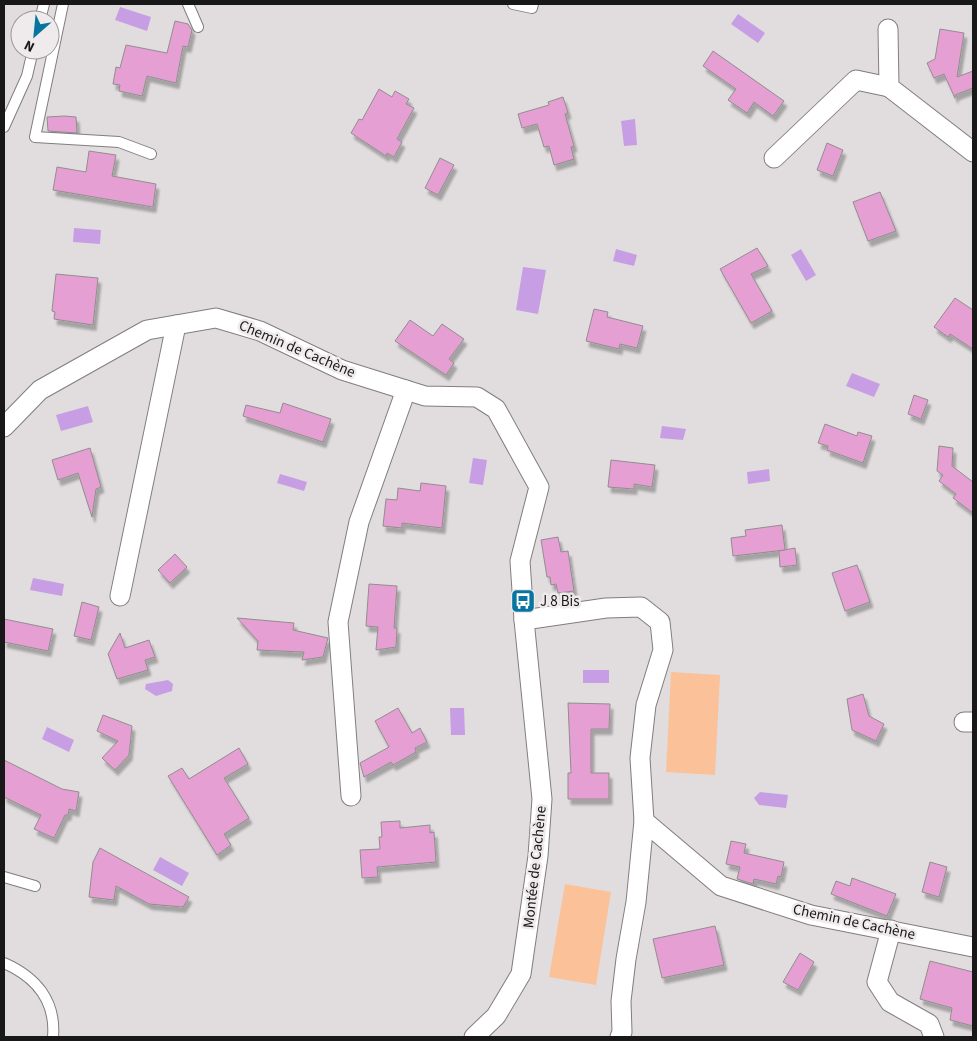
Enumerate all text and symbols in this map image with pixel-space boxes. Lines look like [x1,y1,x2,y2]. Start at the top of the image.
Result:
north arrow [10,10,60,60]
text: N [21,35,38,57]
street label: Chemin de Cachène [236,315,358,383]
bus stop icon: J 8 Bis [510,588,536,614]
place label: J 8 Bis [540,591,579,612]
street label: Montée de Cachène [518,805,552,929]
street label: Chemin de Cachène [791,899,917,945]

